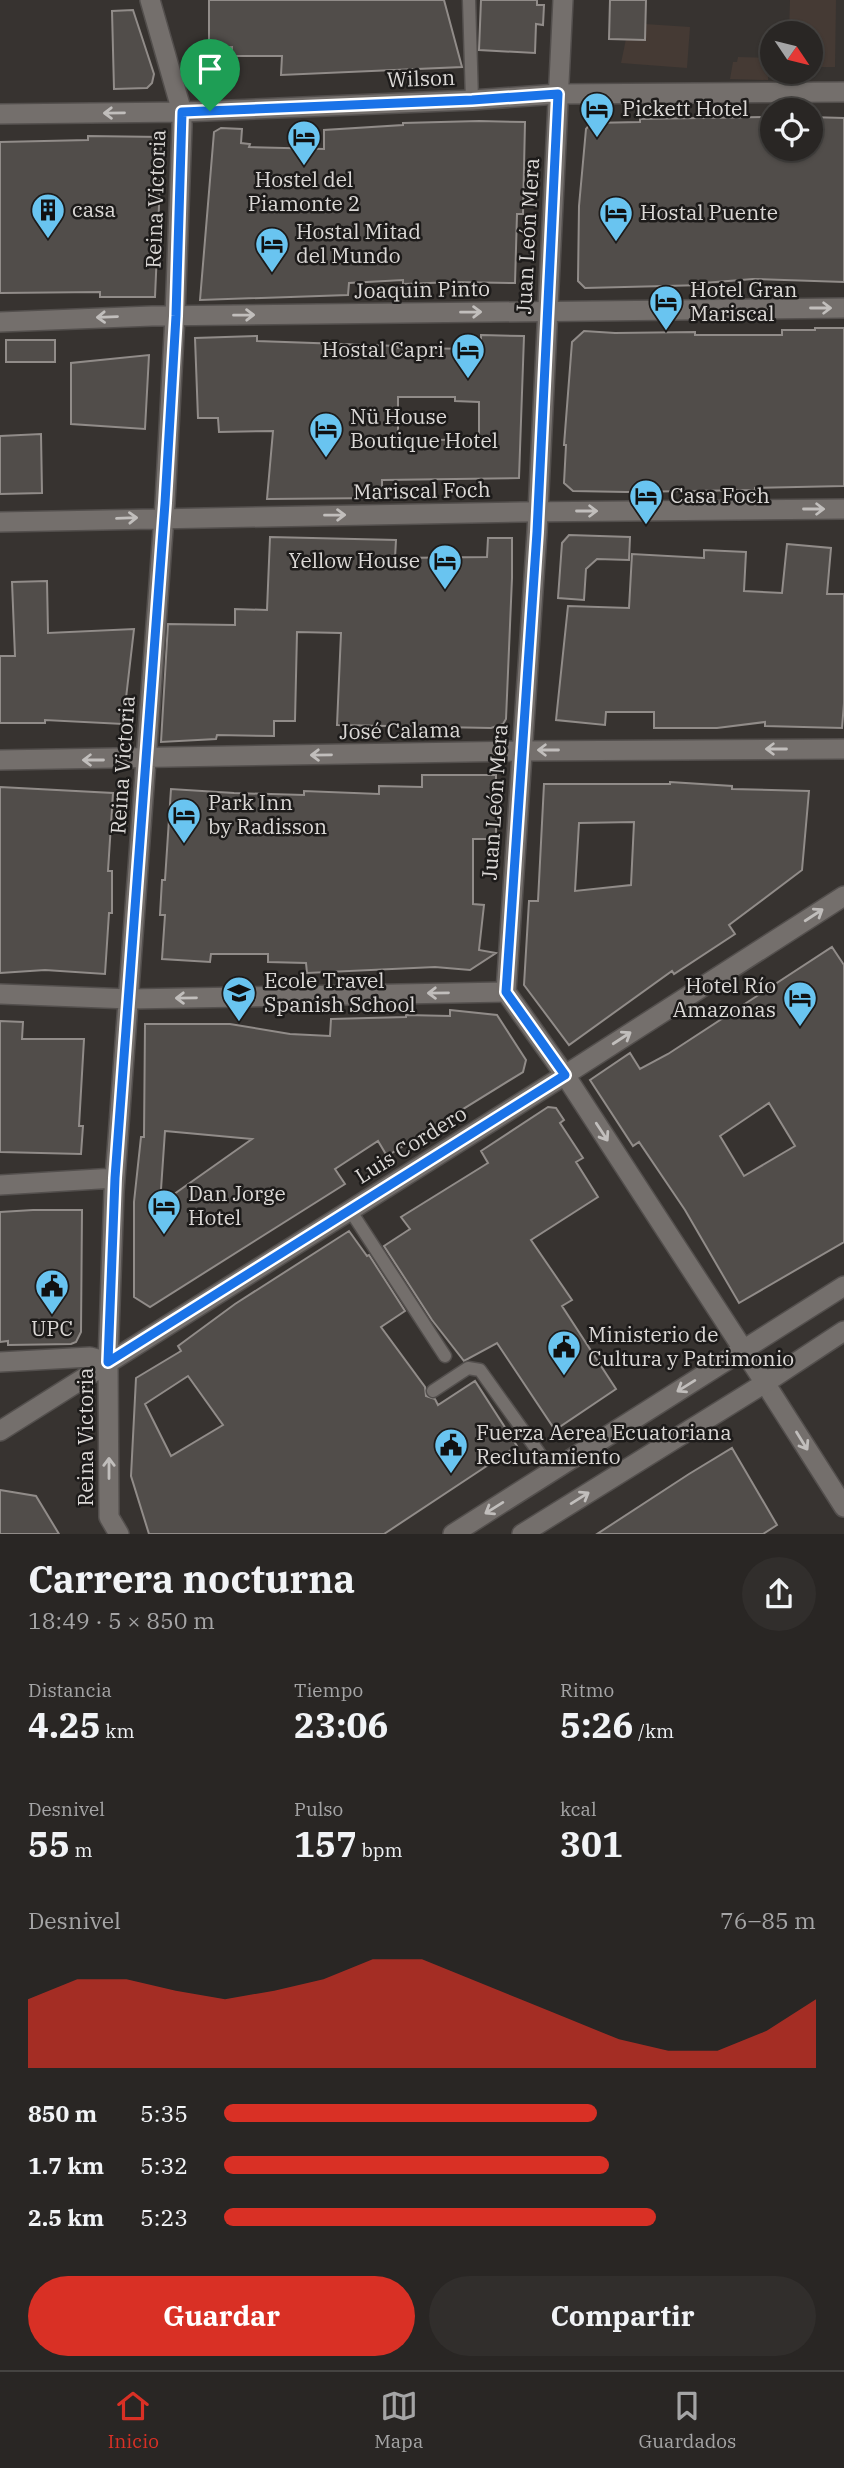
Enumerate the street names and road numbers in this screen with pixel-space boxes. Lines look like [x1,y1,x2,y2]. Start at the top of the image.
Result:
street label: Wilson [386,63,456,93]
street label: Reina Victoria [139,129,171,269]
street label: Juan León Mera [509,157,545,315]
street label: Joaquin Pinto [354,274,490,304]
street label: Mariscal Foch [353,475,491,505]
street label: Reina Victoria [103,695,141,835]
street label: José Calama [339,715,461,745]
street label: Juan León Mera [475,723,513,881]
street label: Luis Cordero [349,1099,472,1190]
street label: Reina Victoria [71,1367,99,1507]

